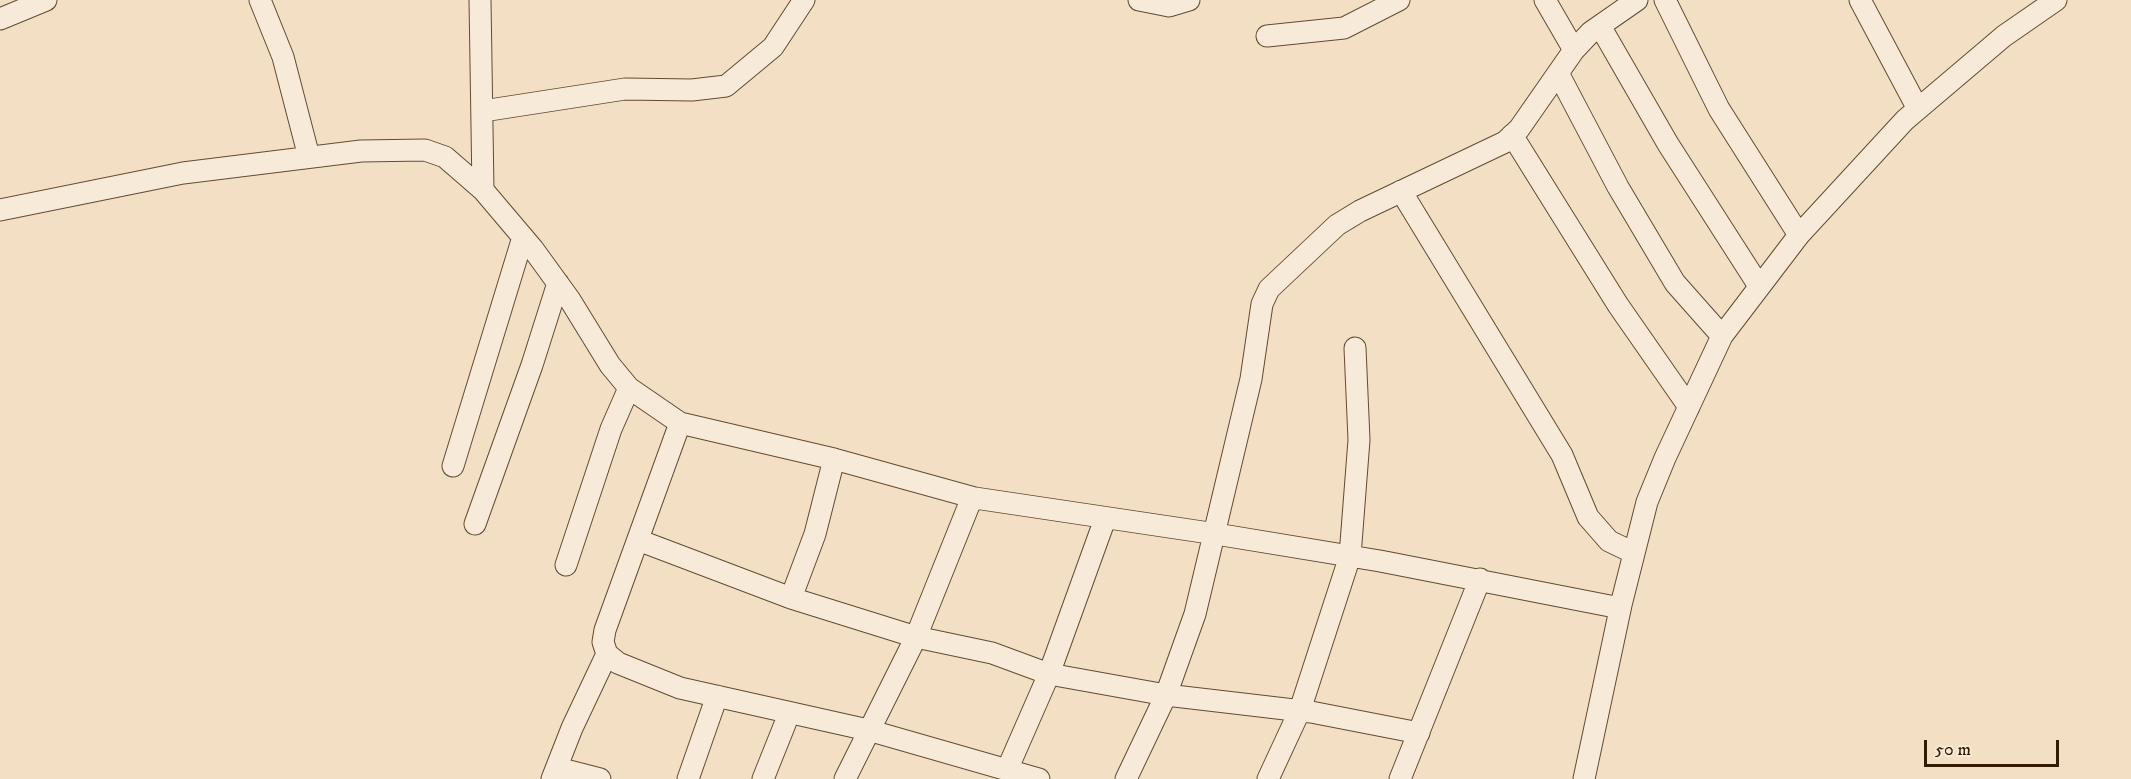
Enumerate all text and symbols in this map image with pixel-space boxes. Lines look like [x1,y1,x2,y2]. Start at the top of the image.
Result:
scale bar [1927,728,2062,766]
text: 50 m [1935,739,1971,761]

